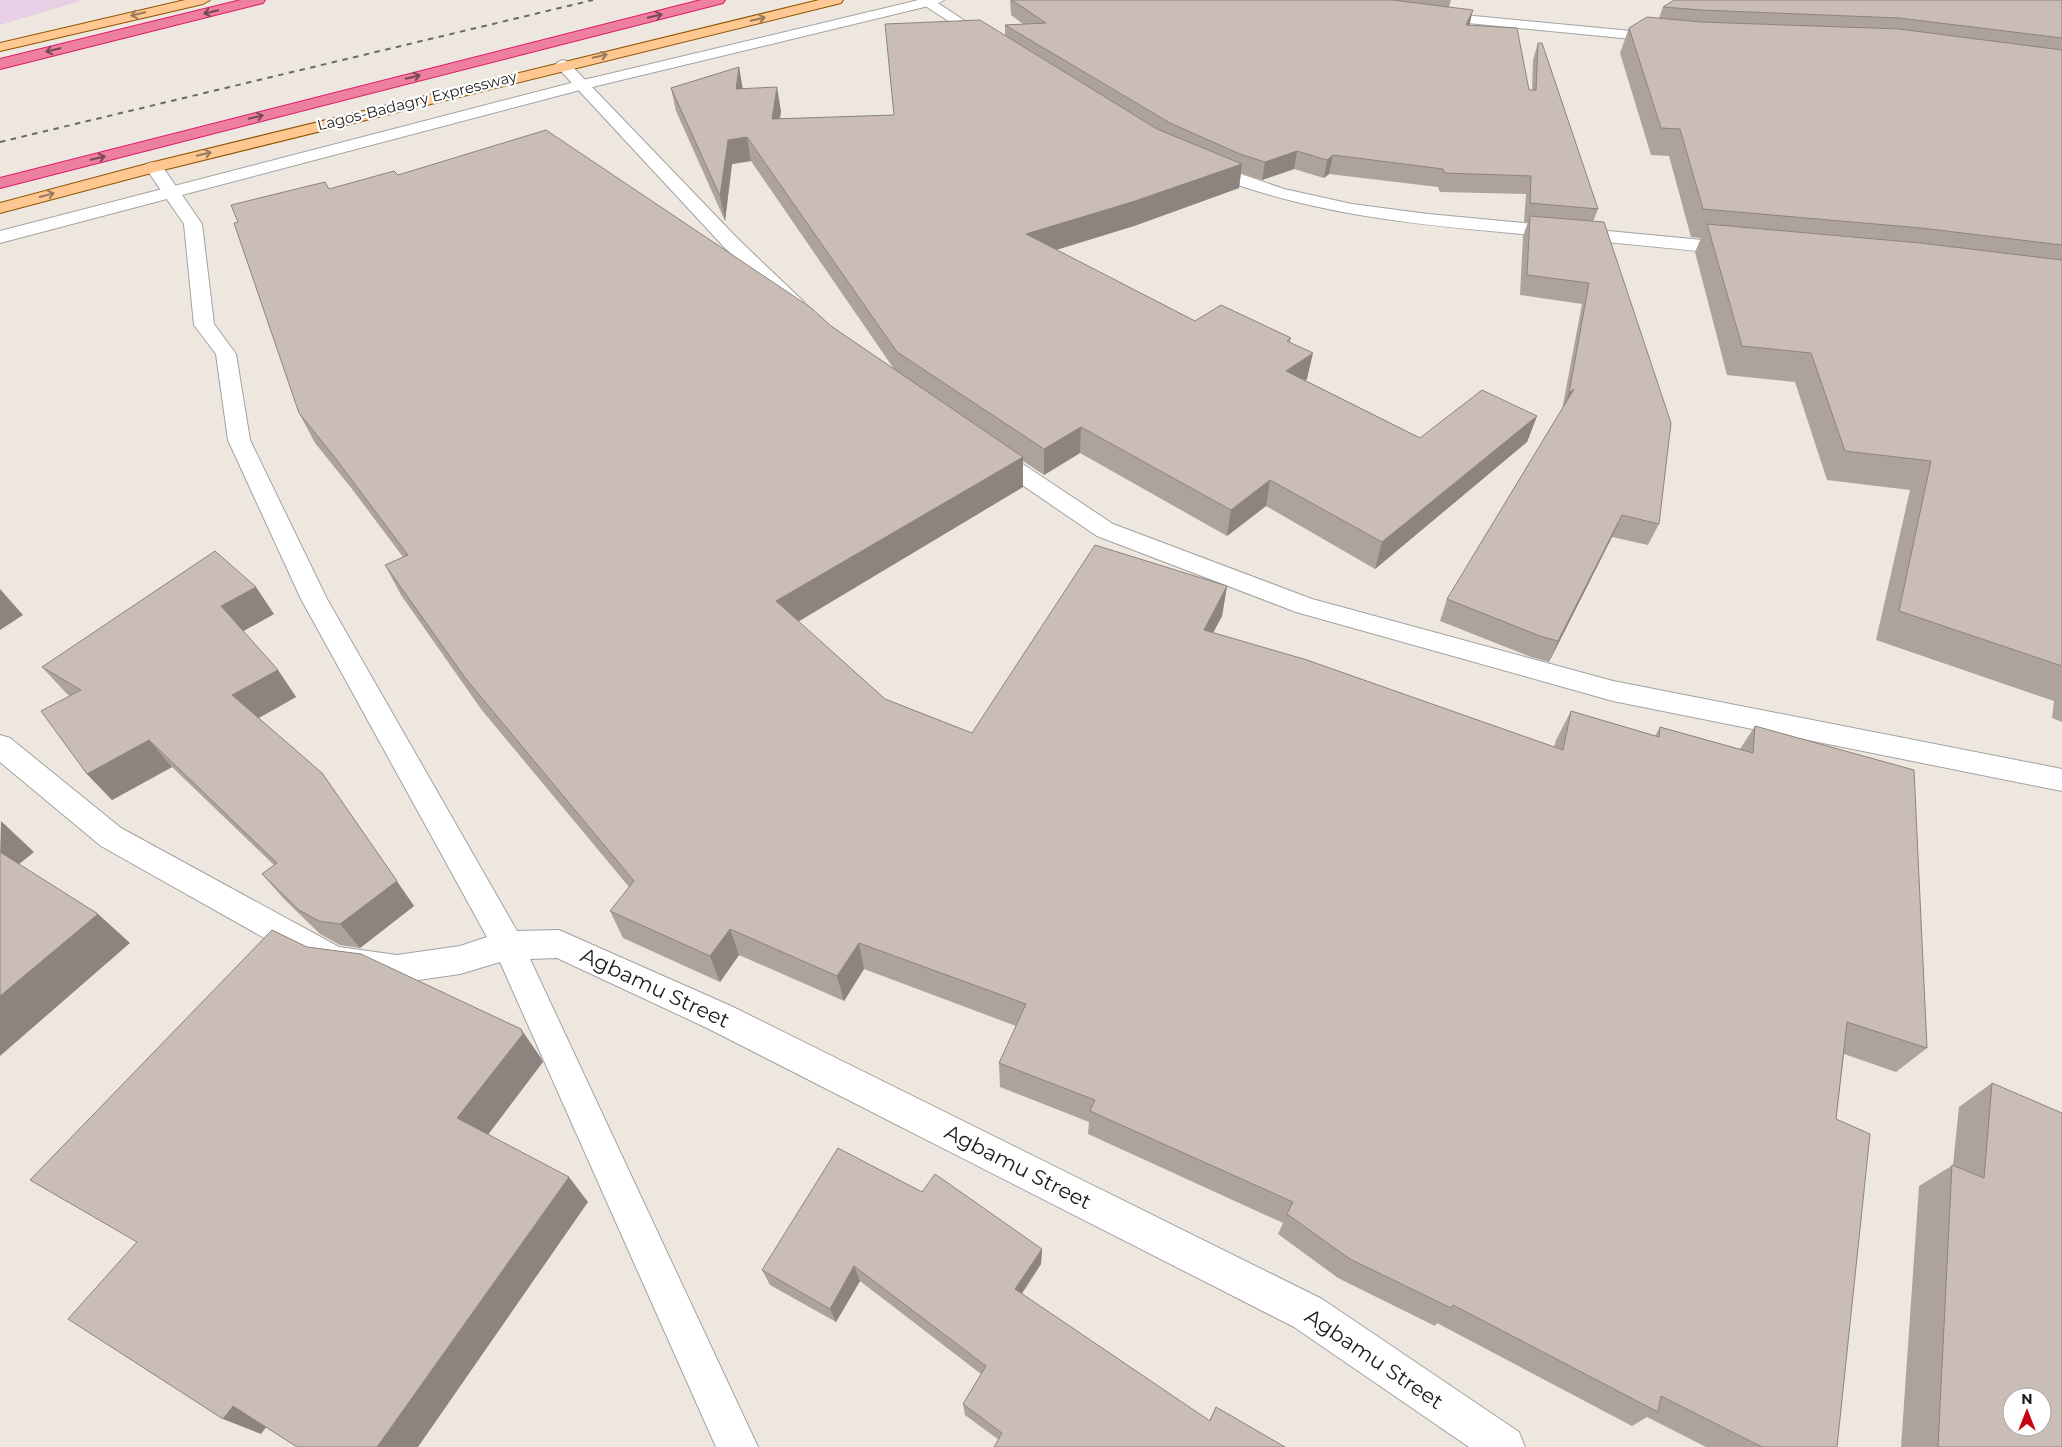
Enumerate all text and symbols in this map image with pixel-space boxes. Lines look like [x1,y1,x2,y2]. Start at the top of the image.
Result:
one-way arrow [203,7,219,17]
one-way arrow [130,10,146,20]
one-way arrow [647,11,663,20]
one-way arrow [749,14,765,23]
one-way arrow [45,46,61,55]
one-way arrow [591,51,607,60]
street label: Lagos-Badagry Expressway [315,66,519,135]
one-way arrow [405,72,421,81]
one-way arrow [247,112,263,122]
one-way arrow [196,149,212,158]
one-way arrow [90,152,106,162]
one-way arrow [39,190,55,200]
street label: Agbamu Street [577,942,734,1033]
street label: Agbamu Street [941,1119,1096,1214]
street label: Agbamu Street [1300,1303,1448,1414]
north arrow [2002,1387,2052,1437]
text: N [2021,1390,2033,1408]

